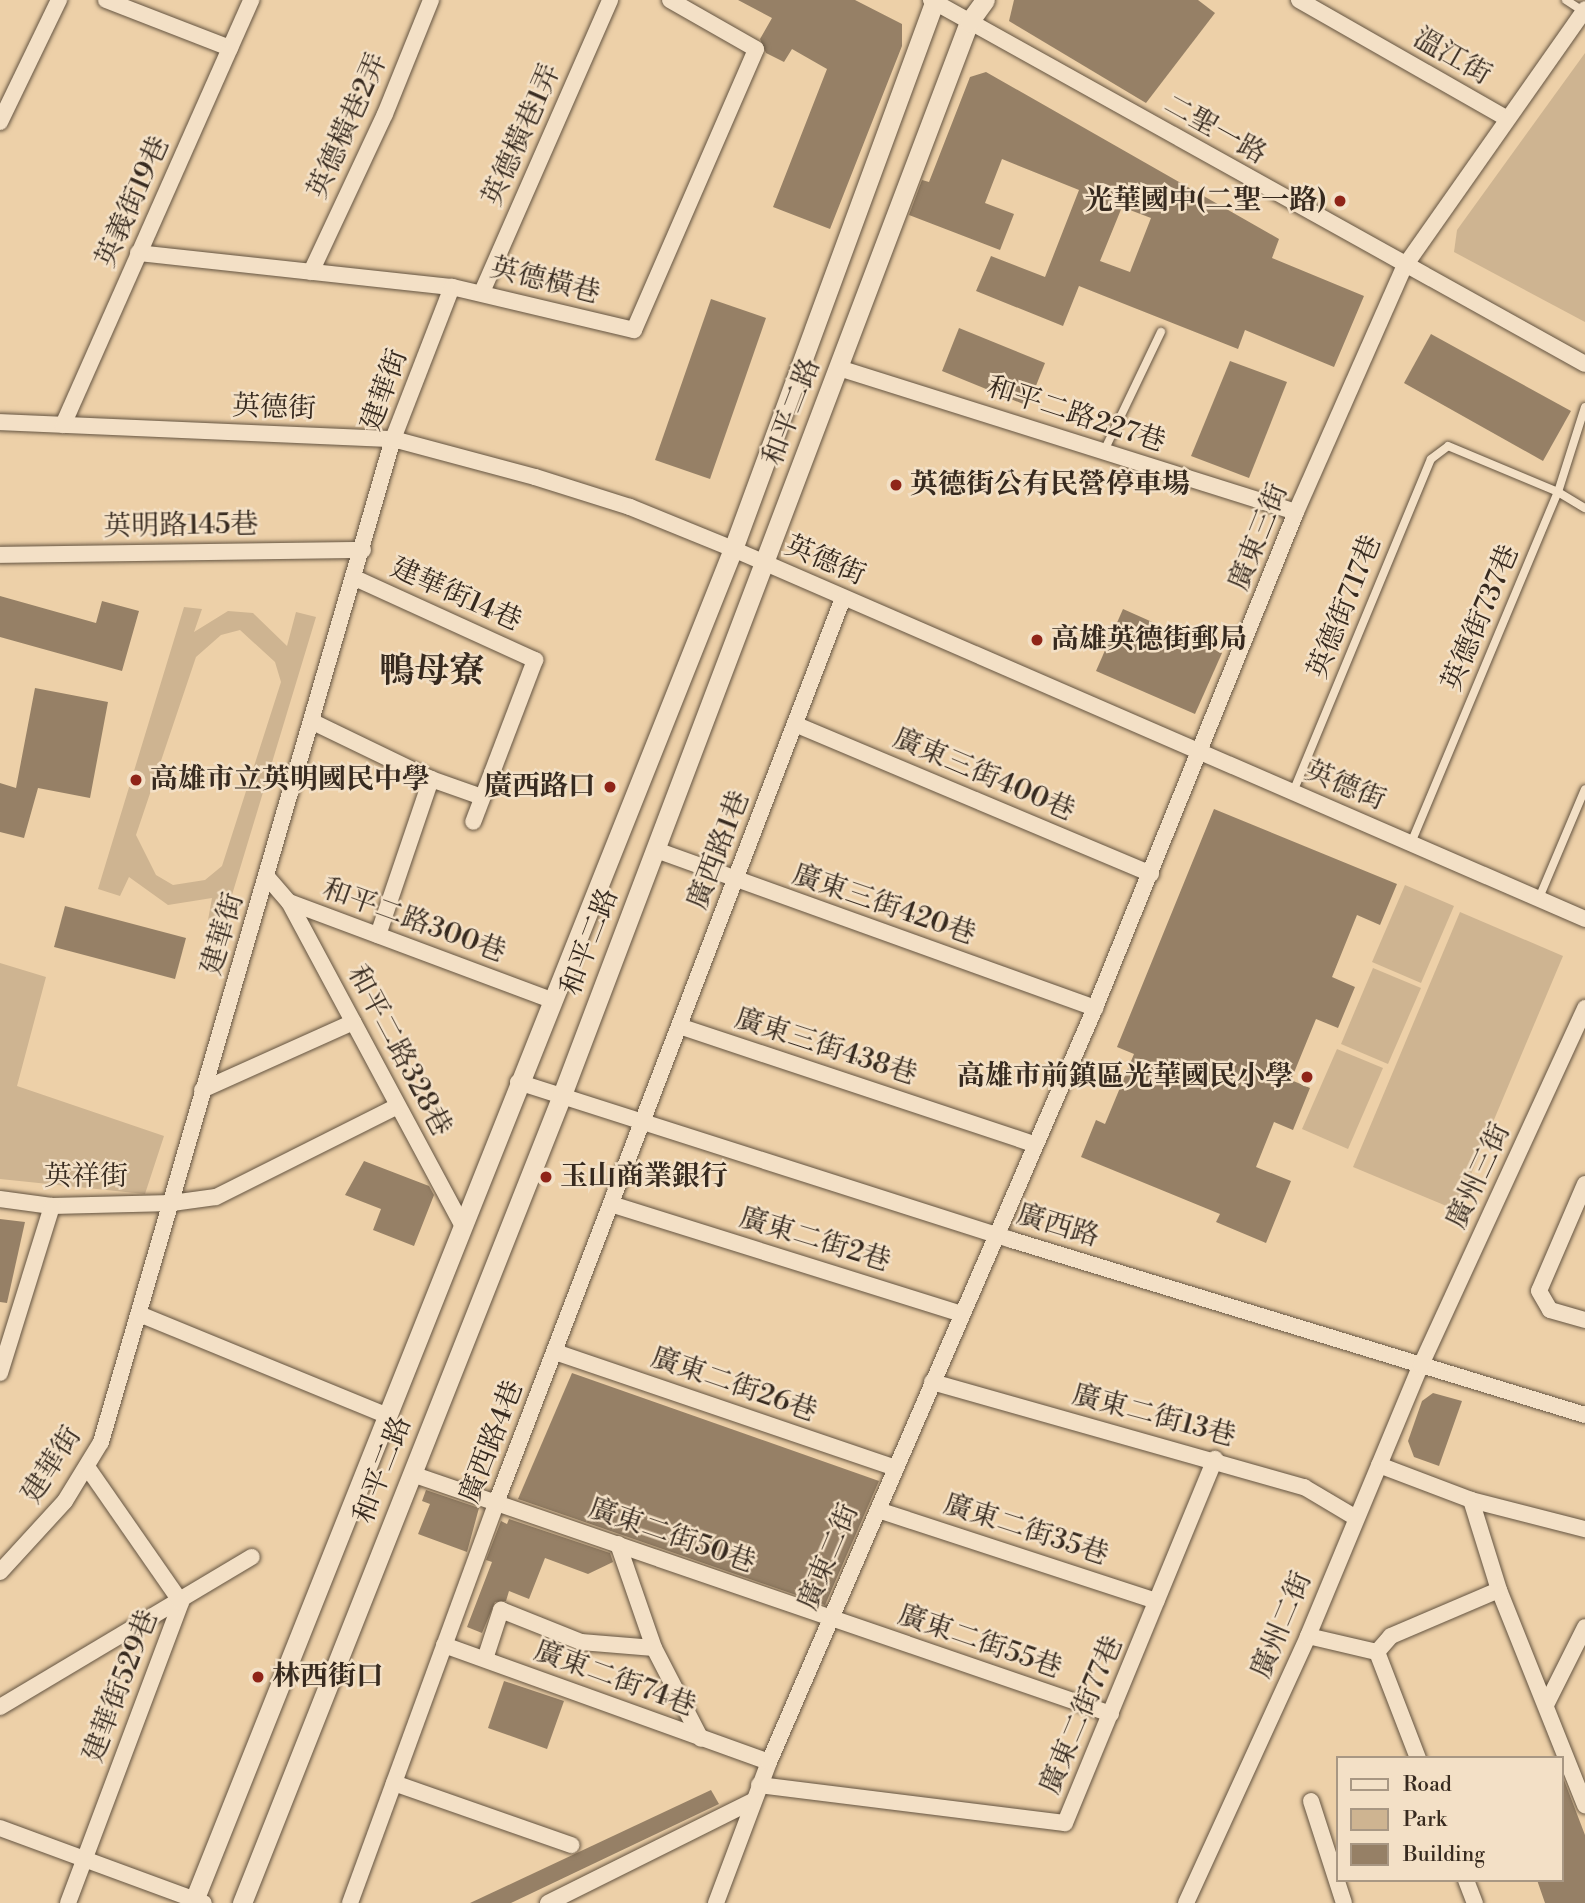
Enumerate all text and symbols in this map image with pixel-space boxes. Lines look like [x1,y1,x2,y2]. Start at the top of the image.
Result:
street label: 溫江街 [1407,21,1497,93]
street label: 英德橫巷2弄 [301,48,395,204]
street label: 英德橫巷1弄 [476,59,568,211]
street label: 二聖一路 [1158,88,1272,172]
street label: 英義街19巷 [89,131,177,273]
place label: 光華國中(二聖一路) [1085,184,1326,218]
marker: 光華國中(二聖一路) [1332,193,1348,209]
street label: 英德橫巷 [487,251,603,311]
street label: 建華街 [355,345,415,435]
street label: 和平二路 [756,354,828,470]
street label: 和平二路227巷 [982,370,1170,460]
street label: 英德街 [231,390,317,426]
place label: 英德街公有民營停車場 [910,468,1190,502]
marker: 英德街公有民營停車場 [888,477,904,493]
street label: 廣東三街 [1222,479,1296,595]
street label: 英明路145巷 [103,508,259,544]
street label: 英德街 [780,529,870,593]
street label: 英德街717巷 [1301,530,1389,684]
street label: 英德街737巷 [1435,540,1527,696]
street label: 建華街14巷 [385,551,527,639]
place label: 高雄英德街郵局 [1051,623,1247,657]
marker: 高雄英德街郵局 [1029,632,1045,648]
district label: 鴨母寮 [380,651,484,693]
street label: 廣東三街400巷 [888,722,1080,828]
street label: 英德街 [1300,754,1390,818]
place label: 高雄市立英明國民中學 [150,763,430,797]
place label: 廣西路口 [484,770,596,804]
marker: 高雄市立英明國民中學 [128,772,144,788]
marker: 廣西路口 [602,779,618,795]
street label: 廣西路1巷 [681,786,757,914]
street label: 廣東三街420巷 [788,858,980,952]
street label: 和平二路300巷 [318,872,510,970]
street label: 和平二路 [554,884,626,1000]
street label: 建華街 [195,889,251,979]
street label: 和平二路328巷 [340,960,458,1142]
street label: 廣東三街438巷 [731,1002,921,1092]
place label: 高雄市前鎮區光華國民小學 [957,1060,1293,1094]
marker: 高雄市前鎮區光華國民小學 [1299,1069,1315,1085]
street label: 廣州三街 [1440,1118,1518,1234]
street label: 英祥街 [44,1160,128,1194]
place label: 玉山商業銀行 [560,1160,728,1194]
marker: 玉山商業銀行 [538,1169,554,1185]
street label: 廣西路 [1013,1198,1103,1254]
street label: 廣東二街2巷 [736,1201,894,1279]
street label: 廣東二街26巷 [647,1341,821,1429]
street label: 廣西路4巷 [453,1376,531,1508]
street label: 廣東二街13巷 [1069,1378,1239,1454]
street label: 和平二路 [347,1412,419,1528]
street label: 建華街 [15,1421,89,1509]
street label: 廣東二街35巷 [940,1488,1112,1572]
street label: 廣東二街50巷 [584,1492,760,1580]
street label: 廣東二街 [792,1499,866,1615]
street label: 廣州二街 [1245,1567,1319,1683]
street label: 廣東二街55巷 [894,1598,1066,1686]
street label: 建華街529巷 [77,1605,165,1767]
street label: 廣東二街77巷 [1034,1631,1130,1799]
street label: 廣東二街74巷 [530,1634,700,1724]
place label: 林西街口 [272,1660,384,1694]
marker: 林西街口 [250,1669,266,1685]
legend [1336,1756,1564,1882]
text: Road [1403,1772,1452,1798]
text: Park [1403,1807,1447,1833]
text: Building [1403,1842,1485,1868]

